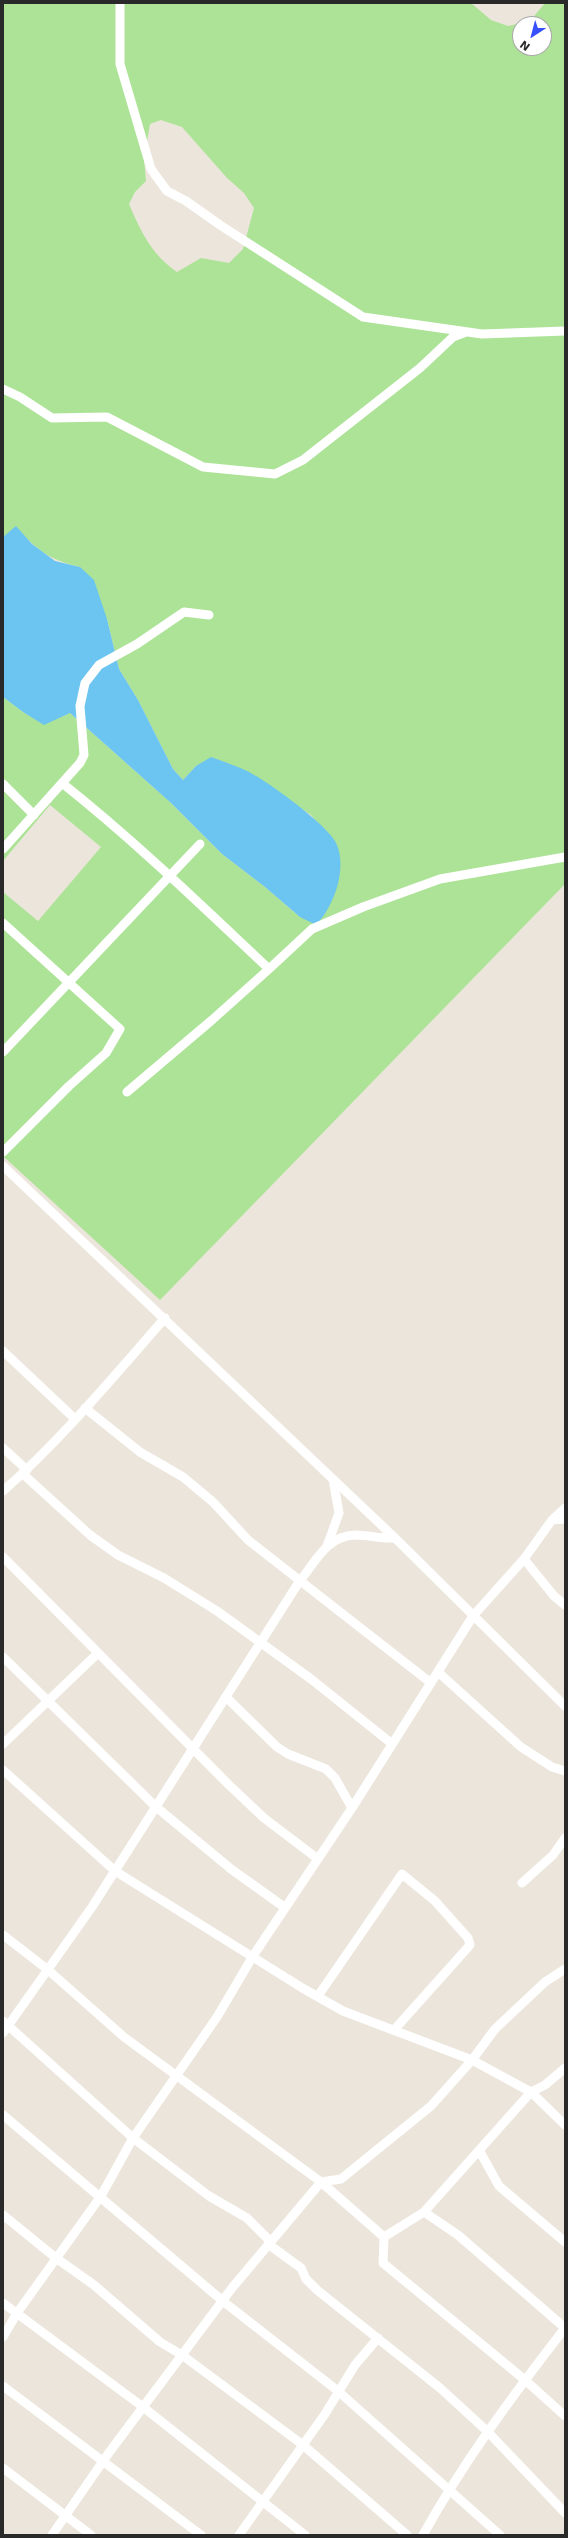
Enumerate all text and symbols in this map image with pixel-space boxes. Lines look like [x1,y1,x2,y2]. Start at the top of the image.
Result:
north arrow [512,16,552,56]
text: N [518,37,533,53]

